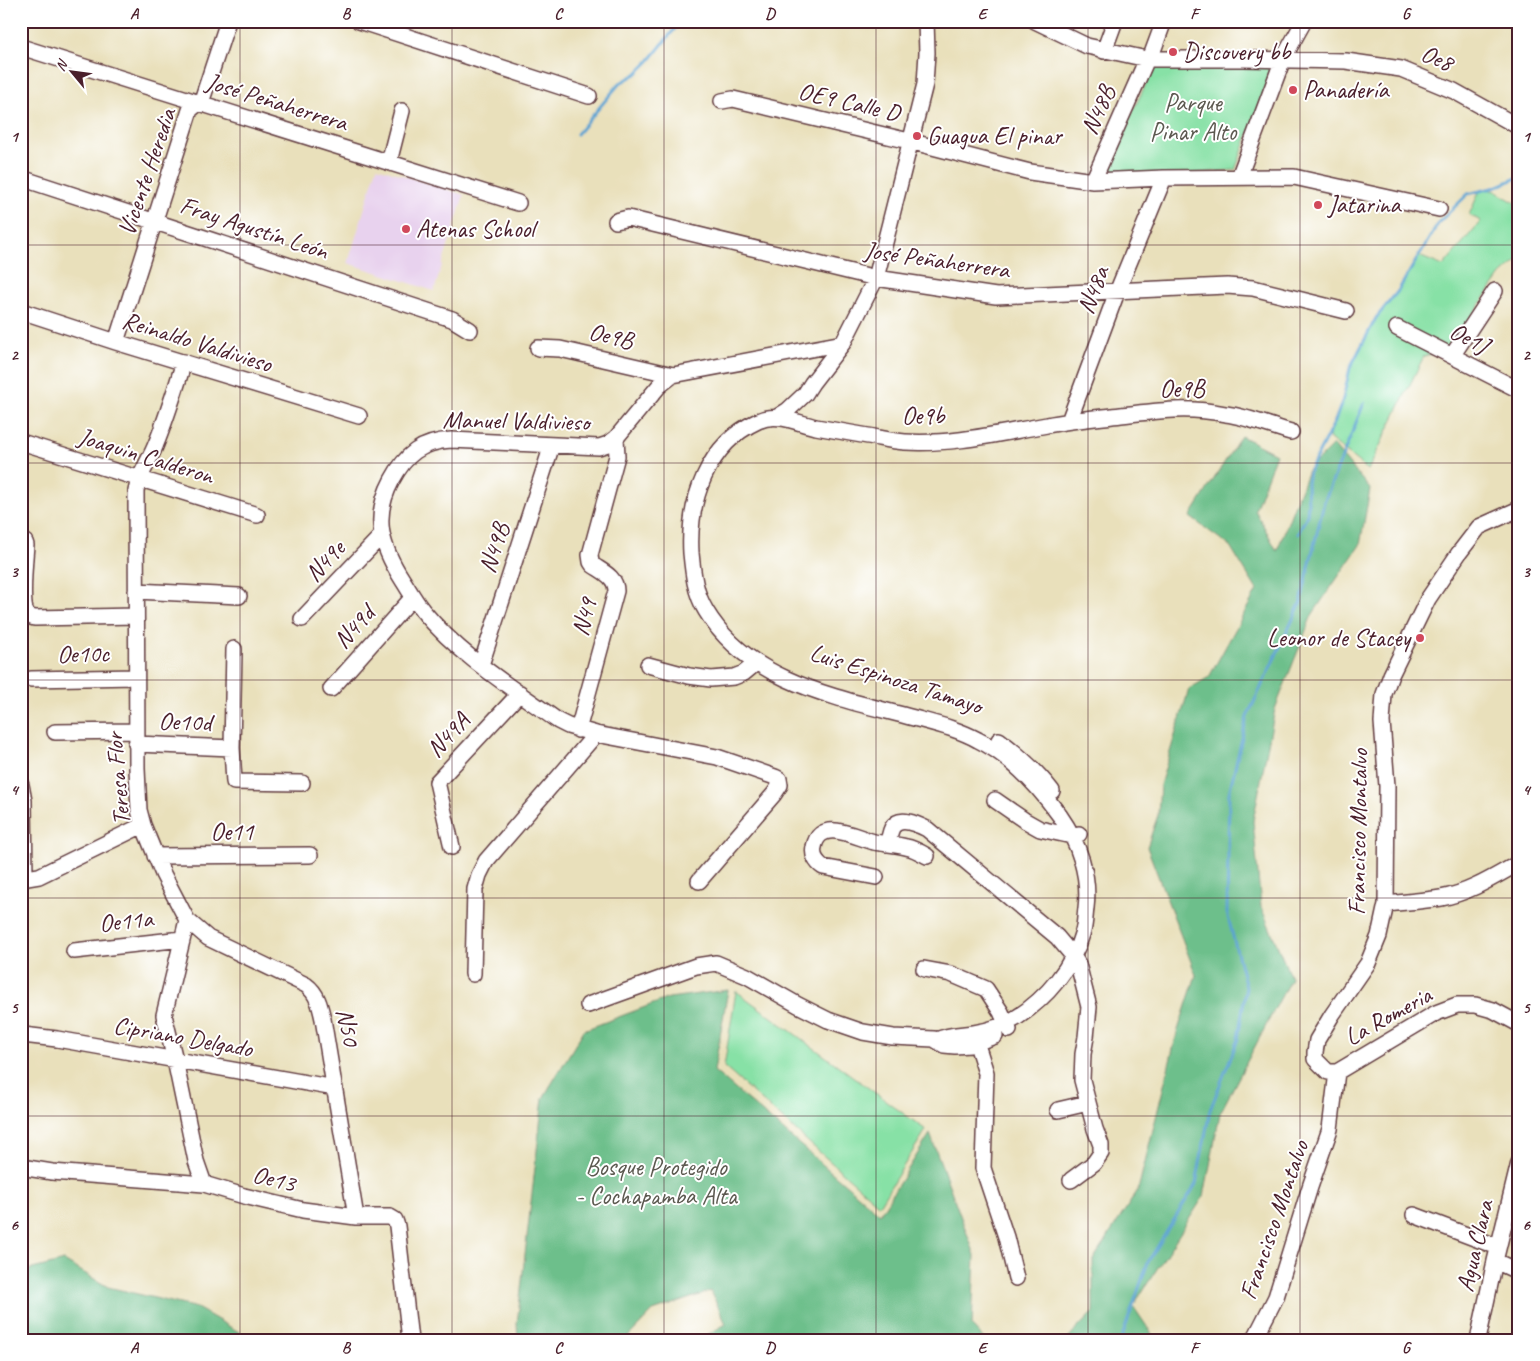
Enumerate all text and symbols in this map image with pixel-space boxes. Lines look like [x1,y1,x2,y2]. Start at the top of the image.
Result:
text: A [130,4,140,24]
text: B [342,4,352,24]
text: C [554,4,564,24]
text: D [765,4,776,24]
text: E [978,4,989,24]
text: F [1190,4,1201,24]
text: G [1402,4,1412,24]
place label: Discovery bb [1183,36,1292,68]
street label: Oe8 [1416,37,1460,80]
marker: Discovery bb [1167,46,1179,58]
north arrow [48,48,98,98]
text: N [52,56,72,74]
street label: José Peñaherrera [202,65,353,139]
place label: Panadería [1303,74,1390,106]
street label: OE9 Calle D [795,75,904,130]
street label: N48B [1073,79,1124,140]
marker: Panadería [1287,84,1299,96]
park label: Parque Pinar Alto [1150,87,1238,148]
street label: Vicente Heredia [110,102,184,240]
place label: Guagua El pinar [927,120,1064,152]
text: 1 [10,127,19,147]
text: 1 [1522,127,1531,147]
marker: Guagua El pinar [911,130,923,142]
street label: Fray Agustín León [176,189,333,267]
place label: Jatarina [1327,189,1403,221]
marker: Jatarina [1312,199,1324,211]
place label: Atenas School [416,213,539,245]
marker: Atenas School [400,223,412,235]
street label: José Peñaherrera [862,234,1014,286]
street label: N48a [1069,260,1117,318]
street label: Reinaldo Valdivieso [118,304,277,380]
street label: Oe9B [586,315,638,357]
street label: Oe1J [1444,315,1498,363]
text: 2 [10,345,19,365]
text: 2 [1522,345,1531,365]
street label: Oe9B [1160,373,1206,405]
street label: Oe9b [902,400,946,432]
street label: Manuel Valdivieso [442,404,593,438]
street label: Joaquin Calderon [73,420,219,492]
street label: N49B [471,517,518,577]
street label: N49e [298,532,354,589]
text: 3 [10,562,19,582]
text: 3 [1522,562,1531,582]
street label: N49 [564,593,605,639]
street label: N49d [326,596,385,655]
place label: Leonor de Stacey [1267,622,1412,654]
marker: Leonor de Stacey [1414,632,1426,644]
street label: Luis Espinoza Tamayo [806,636,989,723]
street label: Oe10c [57,638,110,670]
street label: Oe10d [158,705,216,739]
street label: N49A [419,705,478,764]
street label: Teresa Flor [98,728,138,827]
street label: Francisco Montalvo [1341,748,1375,915]
text: 4 [10,780,19,800]
text: 4 [1522,780,1531,800]
street label: Oe11 [210,816,255,848]
street label: Oe11a [97,902,157,940]
street label: La Romeria [1339,978,1439,1053]
text: 5 [11,998,20,1018]
text: 5 [1523,998,1532,1018]
street label: N50 [329,1006,368,1050]
street label: Cipriano Delgado [111,1009,256,1065]
street label: Francisco Montalvo [1232,1135,1317,1304]
park label: Bosque Protegido - Cochapamba Alta [575,1151,739,1212]
street label: Oe13 [249,1158,300,1200]
street label: Agua Clara [1449,1195,1502,1295]
text: 6 [10,1215,19,1235]
text: 6 [1522,1215,1531,1235]
text: A [130,1338,140,1358]
text: B [342,1338,352,1358]
text: C [554,1338,564,1358]
text: D [765,1338,776,1358]
text: E [978,1338,989,1358]
text: F [1190,1338,1201,1358]
text: G [1402,1338,1412,1358]

